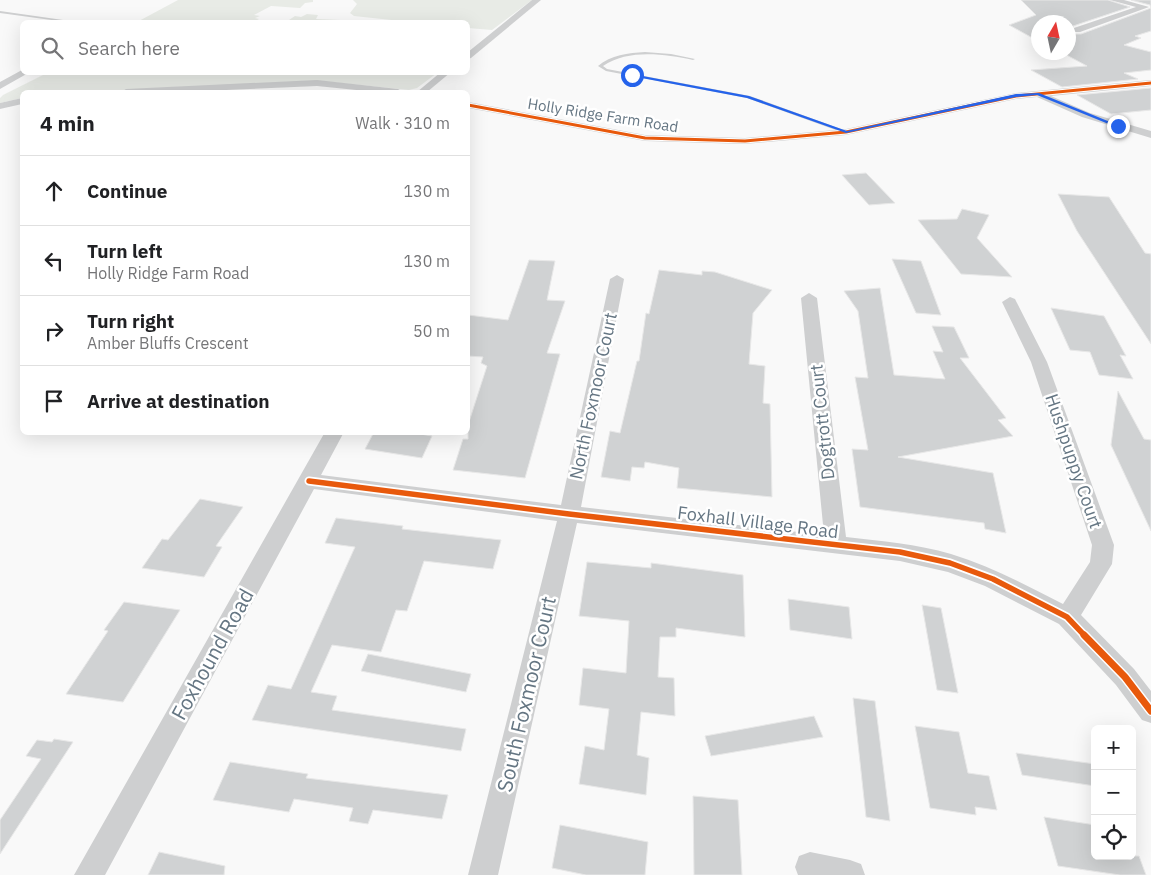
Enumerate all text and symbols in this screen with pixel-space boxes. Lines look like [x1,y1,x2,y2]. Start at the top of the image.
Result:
north arrow [1031,15,1076,60]
search box [20,20,470,75]
icon: search [38,34,66,62]
text: Search here [78,36,180,60]
route start [621,64,644,87]
street label: Holly Ridge Farm Road [526,94,680,136]
text: 4 min [40,109,95,137]
text: Walk · 310 m [355,113,450,133]
route end [1107,115,1130,138]
icon: ahead [40,177,68,205]
text: Continue [87,179,167,203]
text: 130 m [403,181,450,201]
text: Turn left [87,239,163,263]
icon: left [40,247,68,275]
text: 130 m [403,251,450,271]
text: Holly Ridge Farm Road [87,263,249,283]
text: Turn right [87,309,174,333]
street label: North Foxmoor Court [564,310,622,482]
icon: right [40,317,68,345]
text: 50 m [413,321,450,341]
text: Amber Bluffs Crescent [87,333,249,353]
street label: Dogtrott Court [805,363,839,481]
icon: arrive [40,387,68,415]
text: Arrive at destination [87,389,270,413]
street label: Hushpuppy Court [1040,391,1108,531]
street label: Foxhall Village Road [676,501,840,543]
street label: Foxhound Road [164,583,260,725]
street label: South Foxmoor Court [490,593,562,795]
map controls [1091,725,1136,860]
button: + [1091,725,1136,770]
button: − [1091,770,1136,815]
button: locate [1091,815,1136,860]

